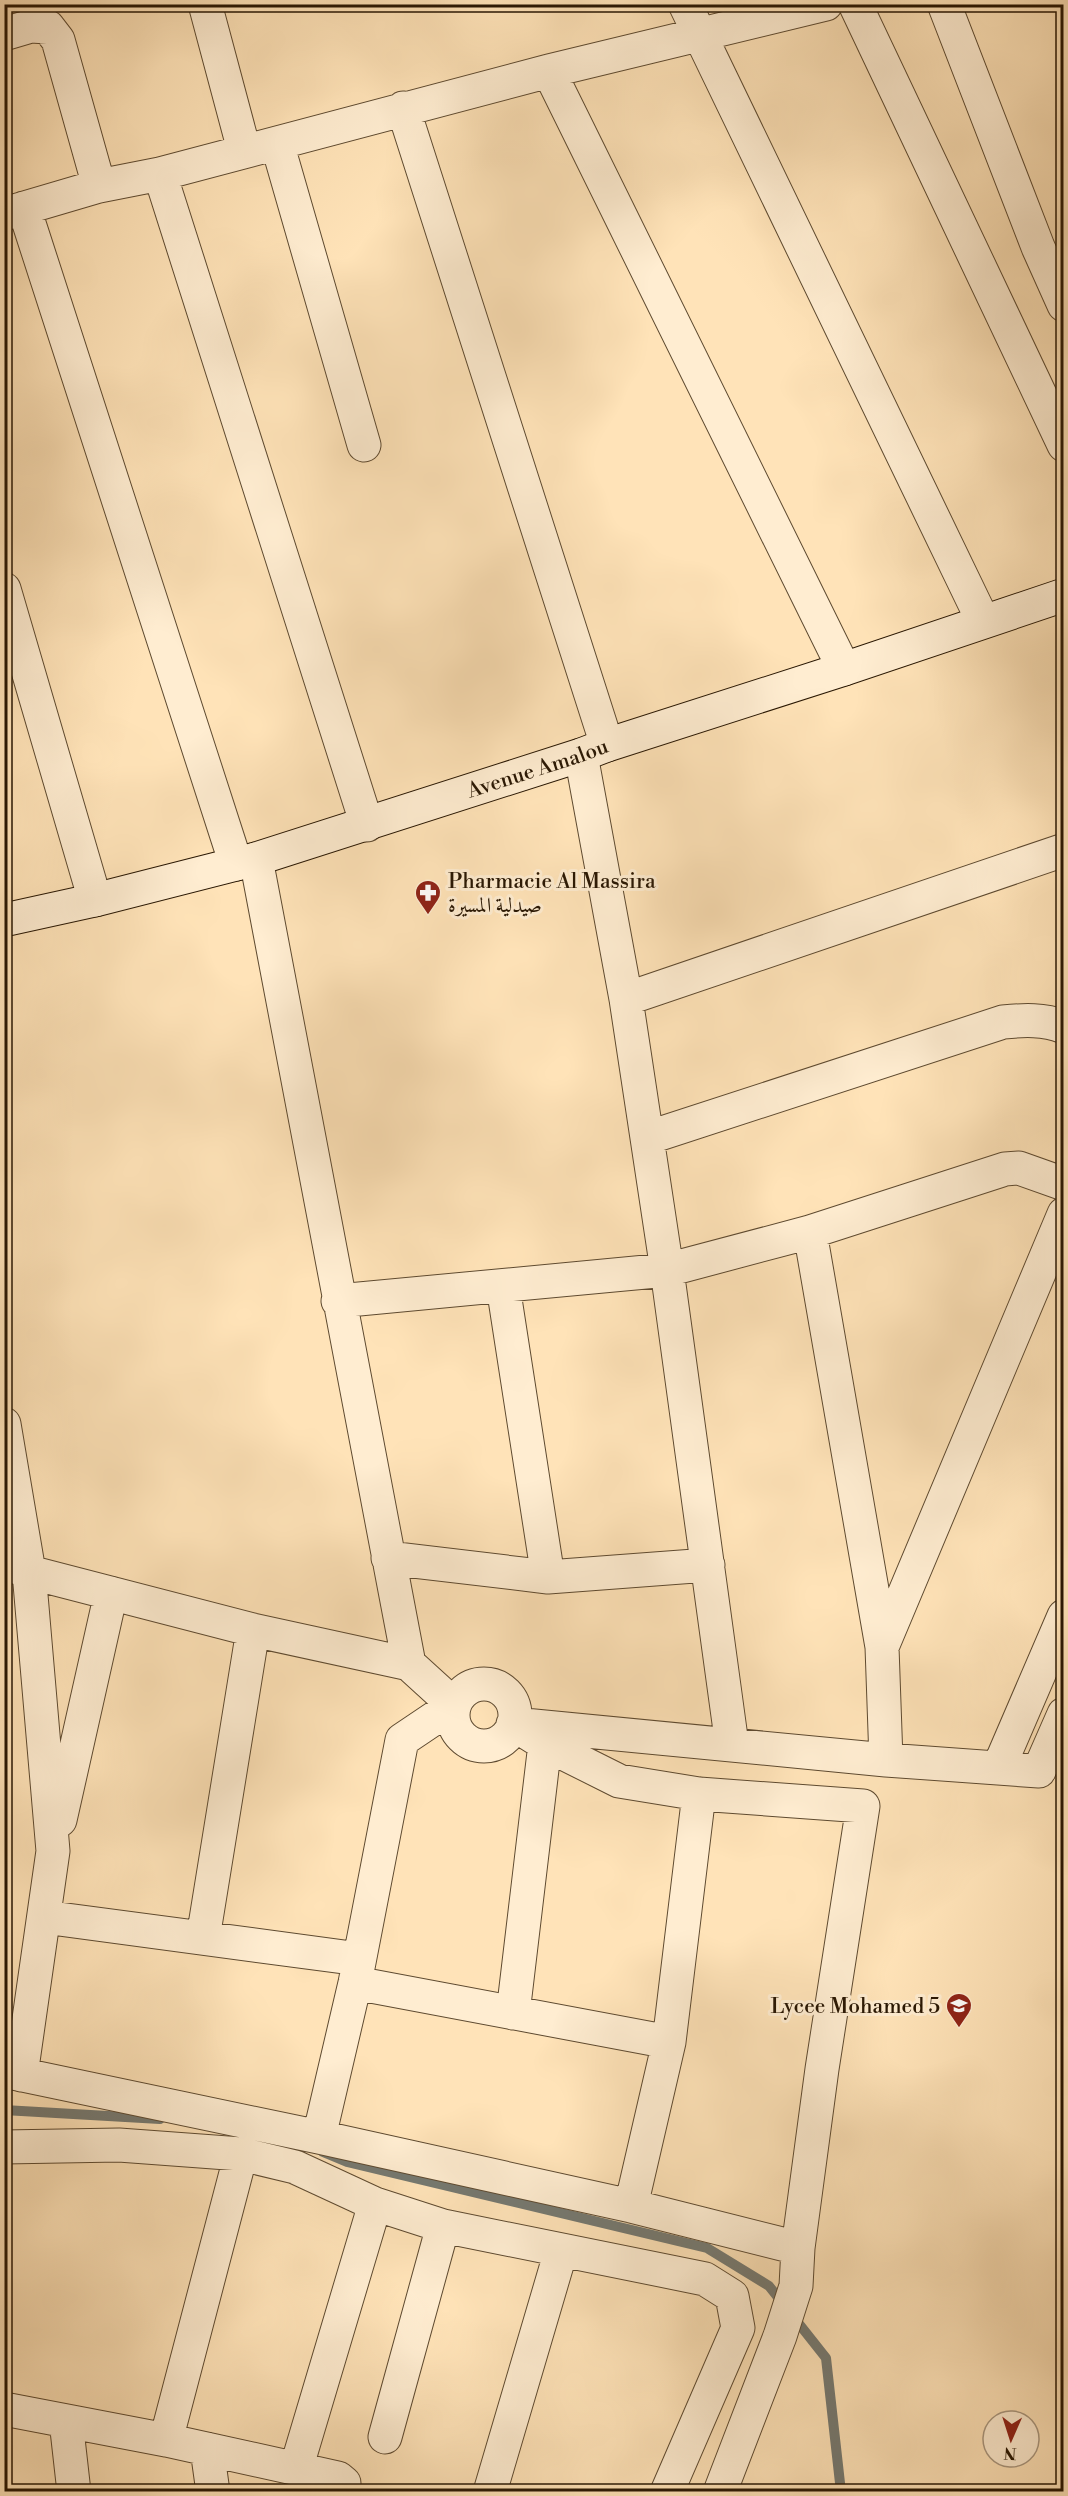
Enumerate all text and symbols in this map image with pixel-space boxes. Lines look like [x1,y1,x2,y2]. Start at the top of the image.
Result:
street label: Avenue Amalou [463,734,612,805]
place label: Pharmacie Al Massira صيدلية المسيرة [448,869,656,919]
pharmacy icon: Pharmacie Al Massira صيدلية المسيرة [413,878,443,916]
school or university icon: Lycee Mohamed 5 [944,1991,974,2029]
place label: Lycee Mohamed 5 [770,1994,940,2020]
north arrow [981,2409,1041,2469]
text: N [1003,2443,1017,2463]

